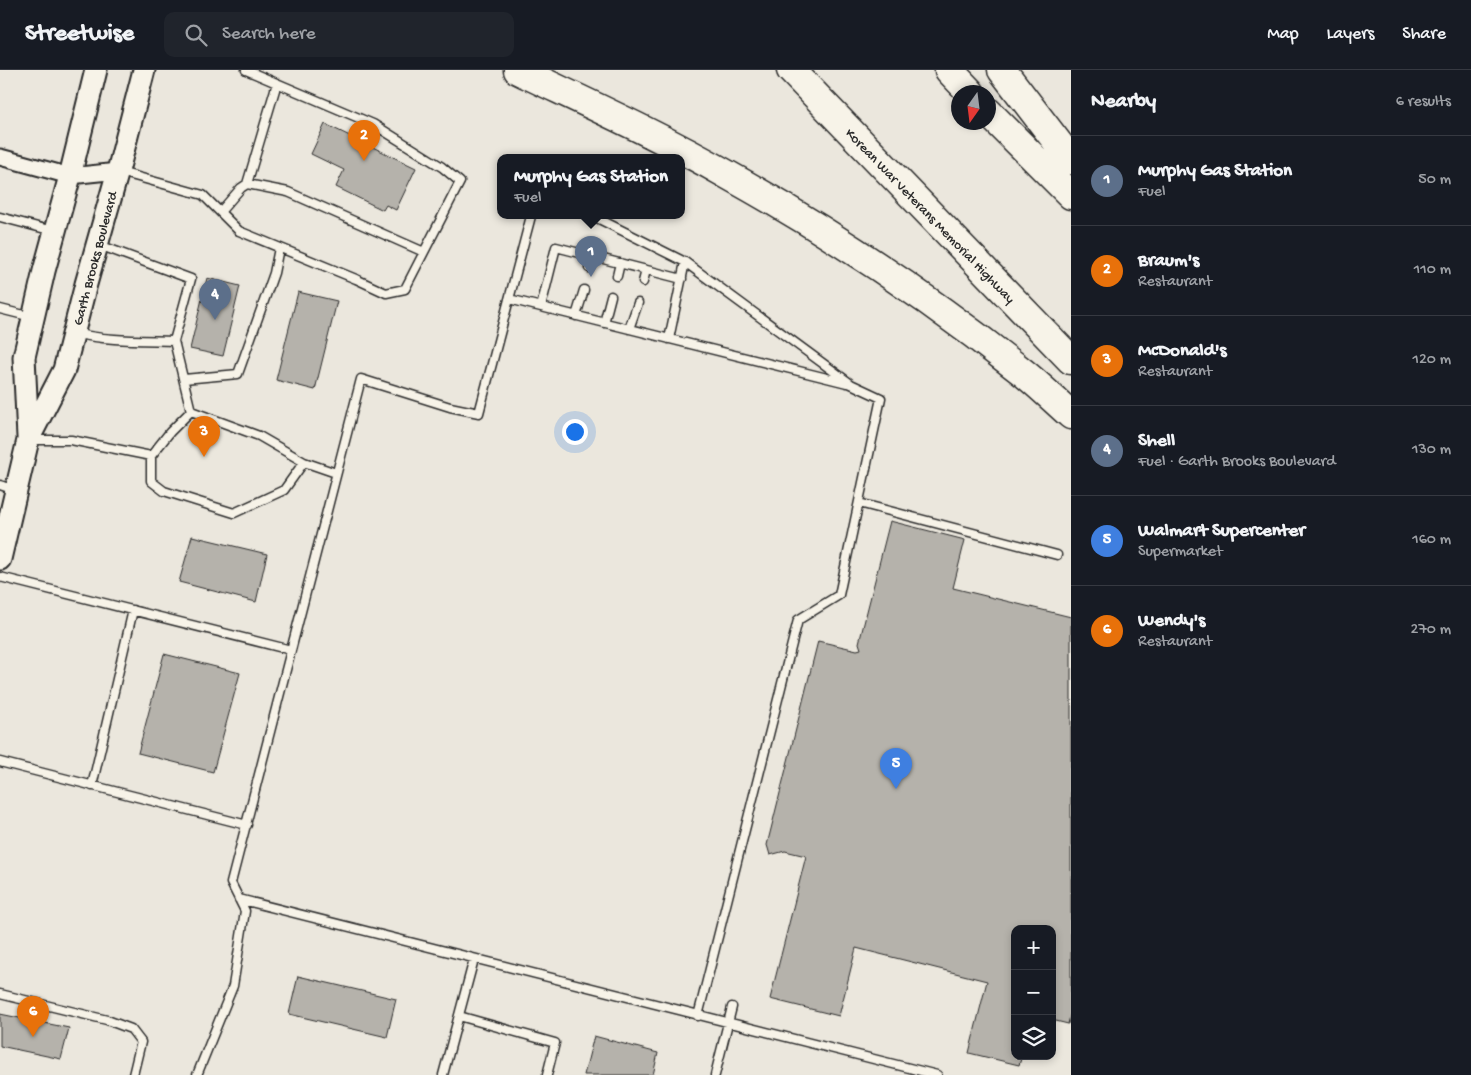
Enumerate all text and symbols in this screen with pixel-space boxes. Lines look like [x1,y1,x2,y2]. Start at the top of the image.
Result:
search box [164,12,514,57]
text: Streetwise [25,20,134,49]
icon: search [182,21,210,49]
text: Search here [222,23,316,46]
text: Map [1267,24,1299,45]
text: Layers [1327,24,1374,45]
text: Share [1402,24,1446,45]
north arrow [951,85,996,130]
text: Nearby [1091,90,1156,115]
text: 6 results [1396,93,1451,112]
pin: 2 [348,120,380,161]
street label: Korean War Veterans Memorial Highway [841,126,1018,308]
popup [497,154,685,219]
text: Murphy Gas Station [1138,160,1292,183]
text: Murphy Gas Station [514,166,668,189]
text: 1 [1104,171,1110,190]
text: 50 m [1418,171,1451,190]
text: Fuel [1138,183,1165,202]
street label: Garth Brooks Boulevard [70,188,123,327]
text: Fuel [514,189,541,208]
pin: 1 [575,236,607,277]
text: Braum's [1138,250,1199,273]
text: 2 [1103,261,1111,280]
text: 110 m [1414,261,1451,280]
text: Restaurant [1138,273,1212,292]
pin: 4 [199,279,231,320]
text: McDonald's [1138,340,1227,363]
text: 3 [1103,351,1111,370]
text: 120 m [1412,351,1451,370]
text: Restaurant [1138,363,1212,382]
pin: 3 [188,416,220,457]
your location [562,419,588,445]
text: Shell [1138,430,1175,453]
text: 4 [1103,441,1111,460]
text: 130 m [1412,441,1451,460]
text: Fuel · Garth Brooks Boulevard [1138,453,1336,472]
text: Walmart Supercenter [1138,520,1305,543]
text: 5 [1103,531,1111,550]
text: 160 m [1412,531,1451,550]
text: Supermarket [1138,543,1223,562]
text: Wendy's [1138,610,1205,633]
text: 6 [1103,621,1111,640]
text: 270 m [1411,621,1451,640]
text: Restaurant [1138,633,1212,652]
pin: 5 [880,748,912,789]
map controls [1011,925,1056,1060]
button: + [1011,925,1056,970]
button: − [1011,970,1056,1015]
pin: 6 [17,996,49,1037]
button: layers [1011,1015,1056,1060]

